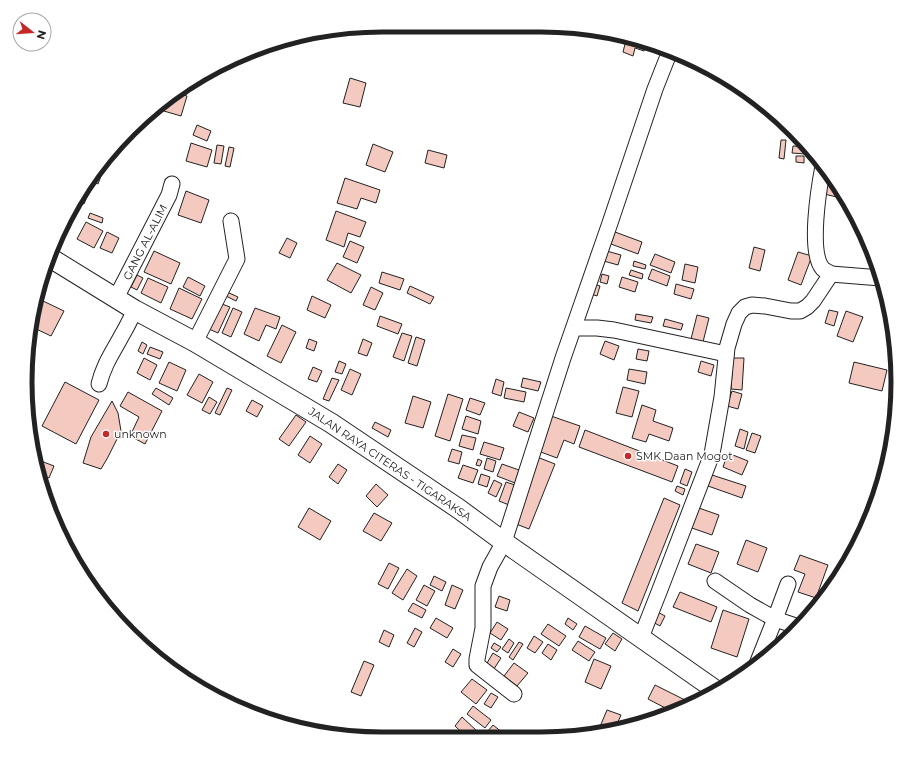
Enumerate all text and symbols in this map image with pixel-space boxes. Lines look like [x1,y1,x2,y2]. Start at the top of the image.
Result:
north arrow [12,12,52,52]
text: N [34,29,50,41]
street label: GANG AL-ALIM [120,202,170,282]
street label: JALAN RAYA CITERAS - TIGARAKSA [305,404,474,524]
place label: unknown [114,427,167,441]
marker: unknown [101,429,111,439]
place label: SMK Daan Mogot [636,449,733,463]
marker: SMK Daan Mogot [623,451,633,461]

